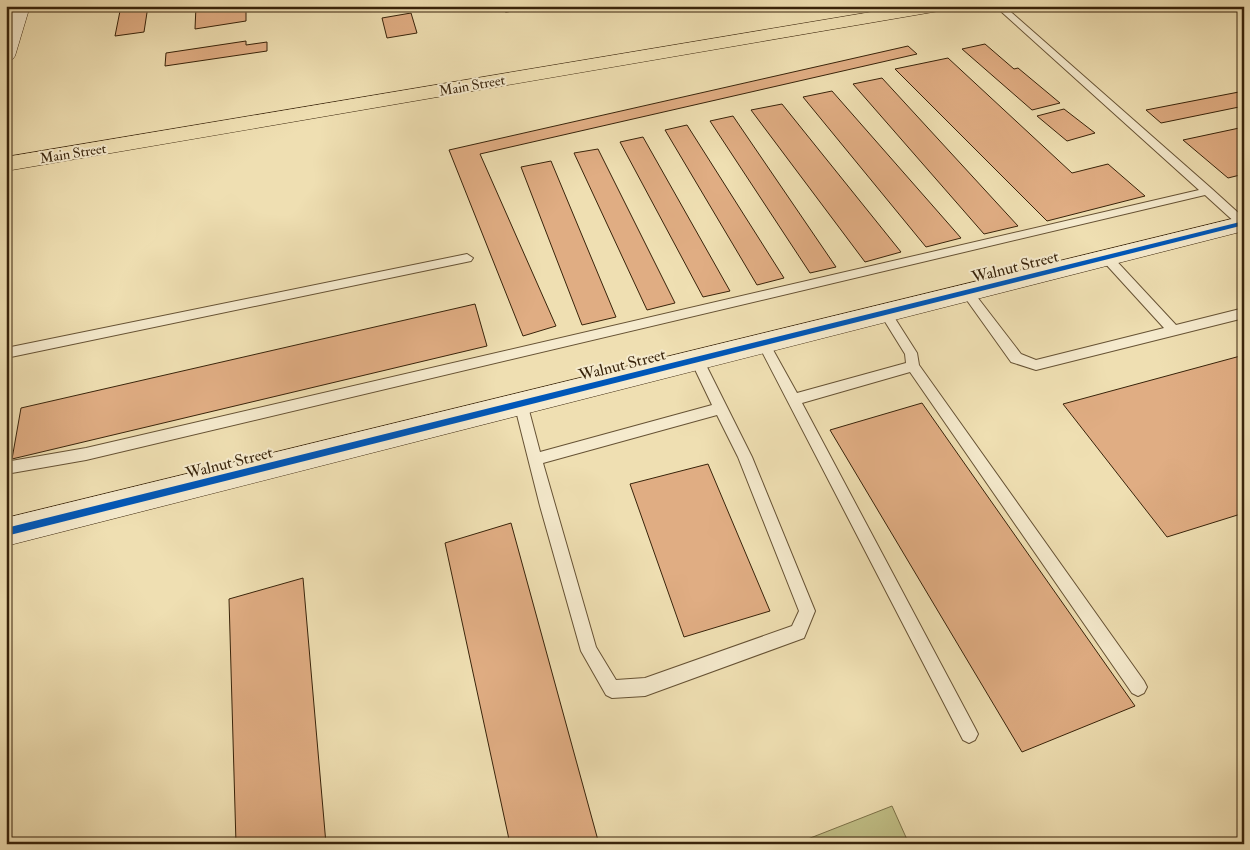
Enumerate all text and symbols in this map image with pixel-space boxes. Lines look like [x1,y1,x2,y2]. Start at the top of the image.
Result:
street label: Main Street [438,71,507,100]
street label: Main Street [39,140,108,167]
street label: Walnut Street [969,246,1061,288]
street label: Walnut Street [576,344,668,386]
street label: Walnut Street [183,442,275,484]

